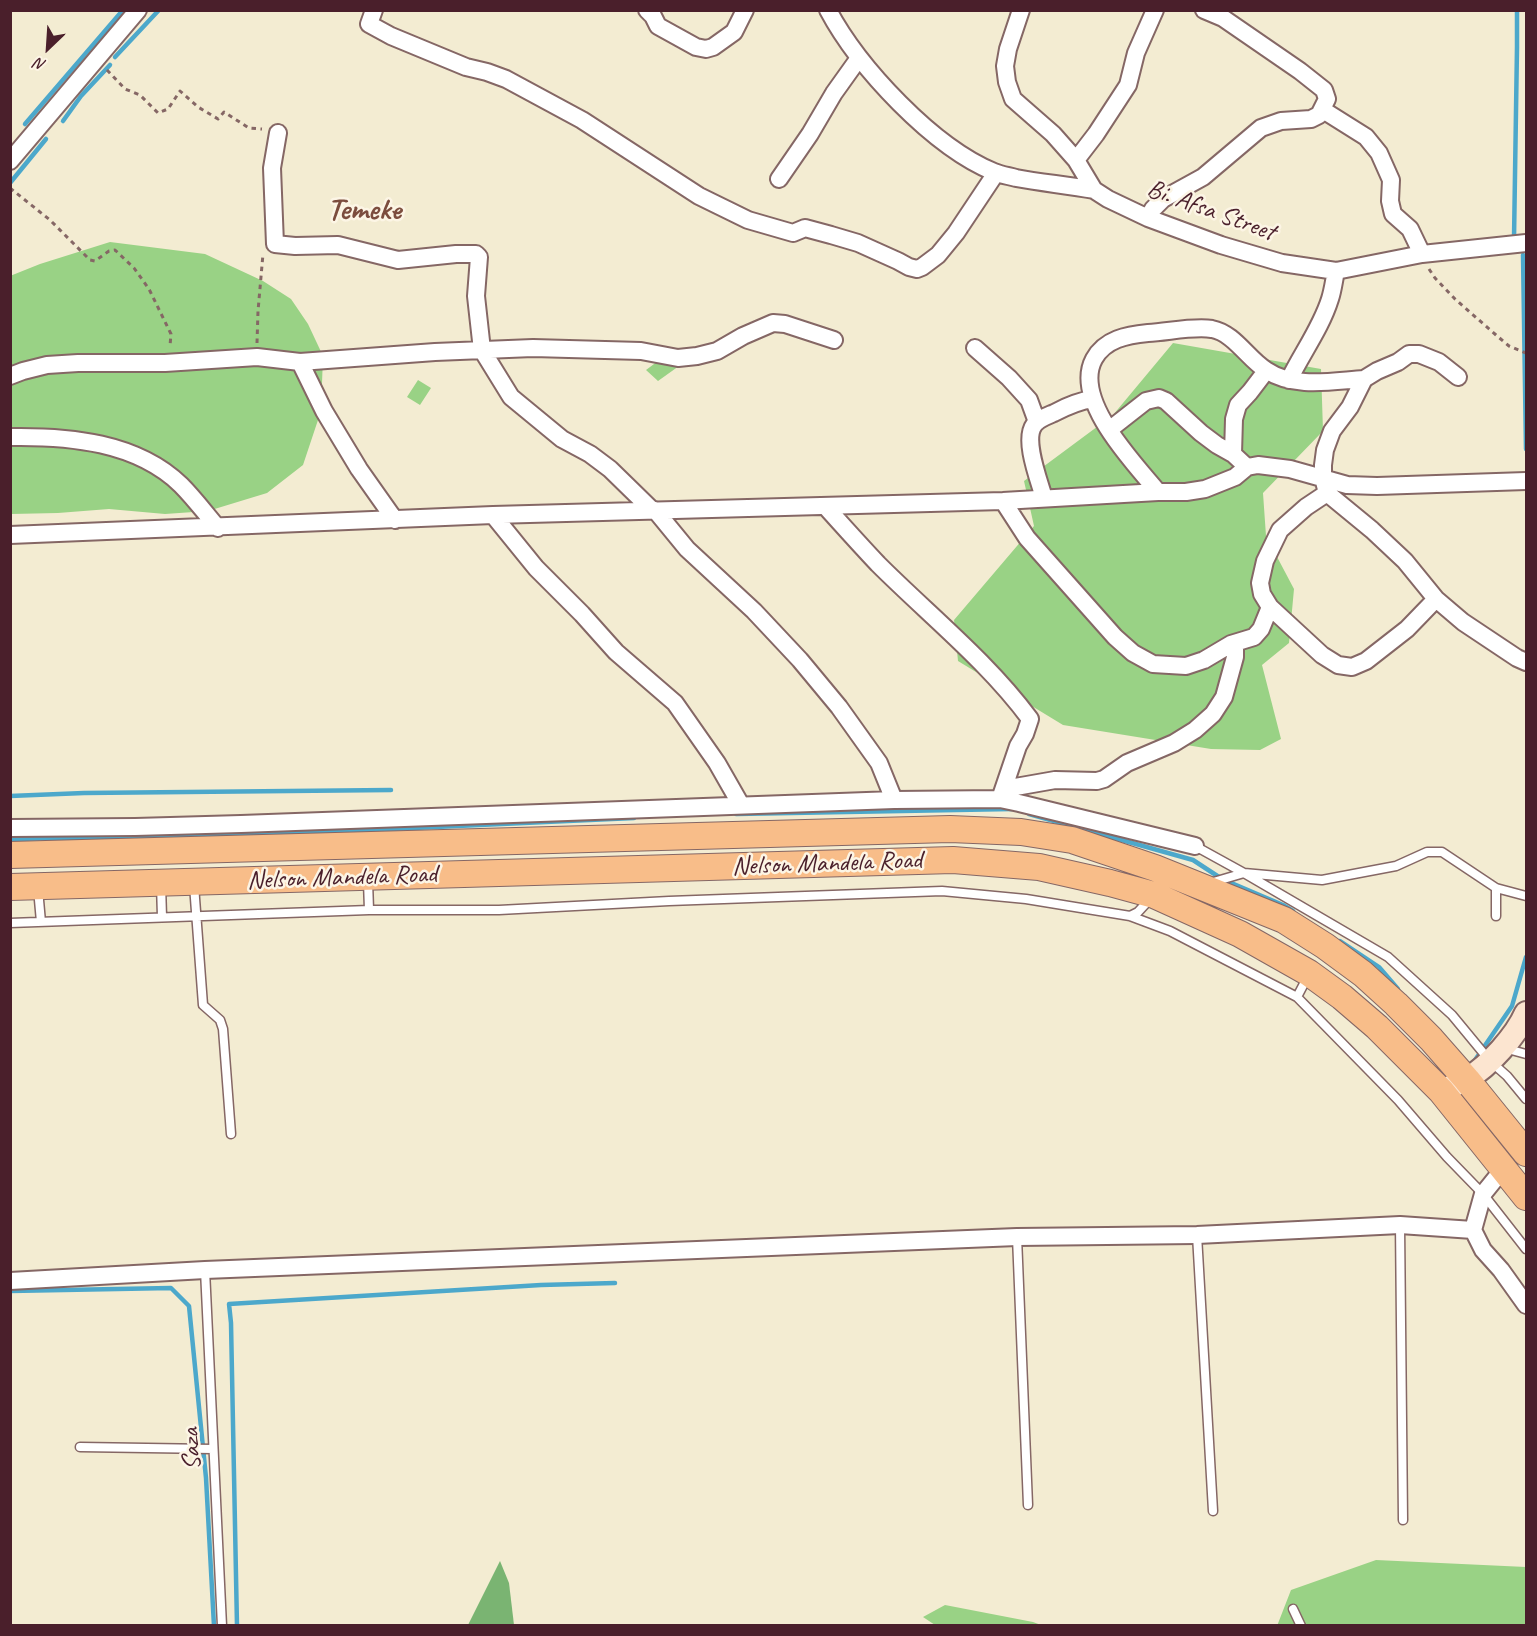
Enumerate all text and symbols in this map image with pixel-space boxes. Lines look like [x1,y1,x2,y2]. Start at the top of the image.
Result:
north arrow [18,18,78,78]
text: N [32,53,49,75]
street label: Bi. Afsa Street [1143,173,1279,249]
district label: Temeke [327,192,401,230]
street label: Nelson Mandela Road [731,845,923,883]
street label: Nelson Mandela Road [246,859,438,897]
street label: Saza [175,1427,209,1471]

